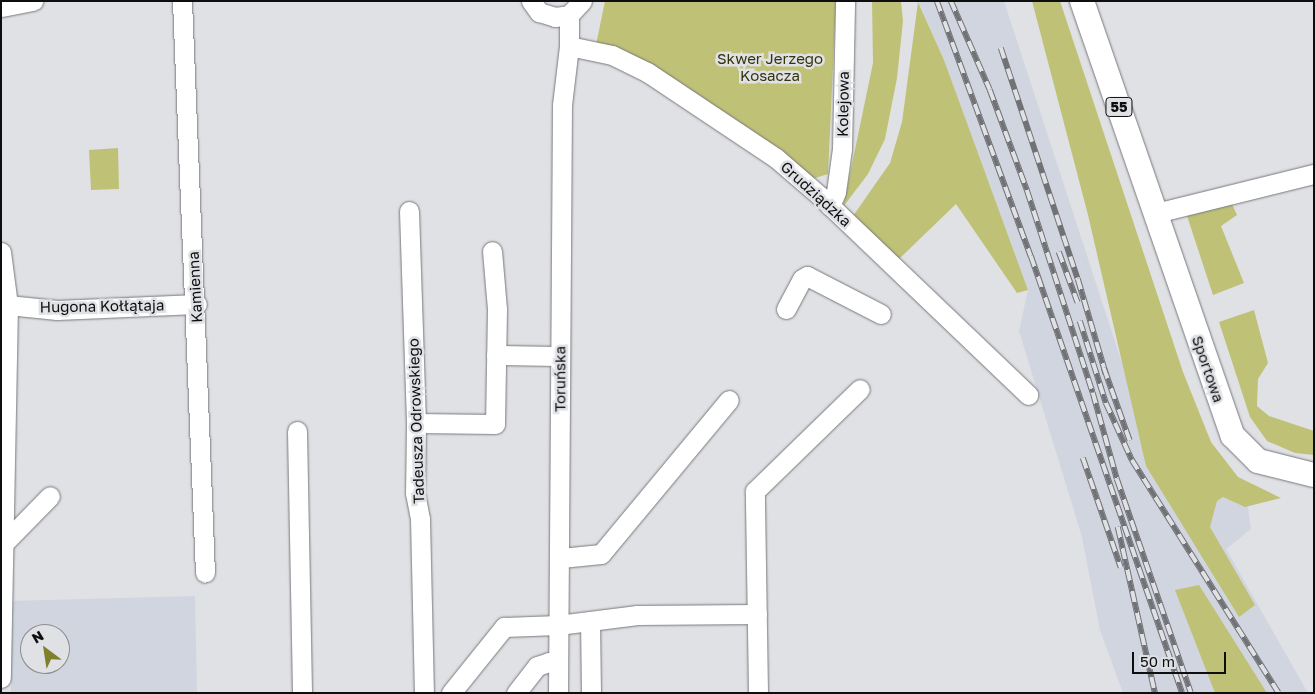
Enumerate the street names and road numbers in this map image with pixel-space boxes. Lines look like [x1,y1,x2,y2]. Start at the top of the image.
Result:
street label: Kolejowa [833,71,853,137]
road number: 55 [1105,95,1133,118]
street label: Grudziądzka [777,158,855,230]
street label: Kamienna [184,251,206,323]
street label: Hugona Kołłątaja [40,296,164,316]
street label: Sportowa [1188,333,1228,405]
street label: Tadeusza Odrowskiego [404,338,428,504]
street label: Toruńska [551,346,569,412]

